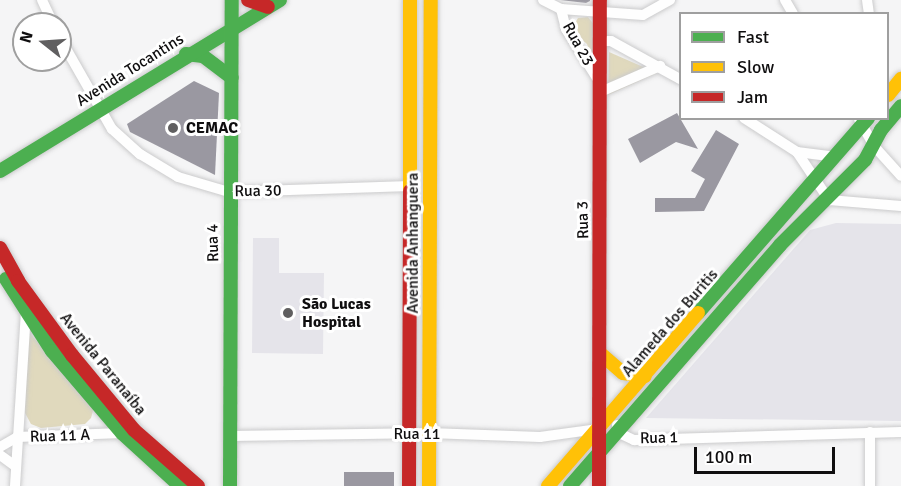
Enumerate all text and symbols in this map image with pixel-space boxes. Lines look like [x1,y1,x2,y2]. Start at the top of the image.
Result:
north arrow [12,12,72,72]
legend [679,12,889,120]
street label: Rua 23 [558,19,598,69]
text: Fast [737,26,769,48]
text: N [16,29,38,46]
street label: Avenida Tocantins [73,29,187,111]
text: Slow [737,56,774,78]
text: Jam [737,86,768,108]
place label: CEMAC [186,118,238,138]
marker: CEMAC [164,119,182,137]
street label: Avenida Anhanguera [403,173,423,313]
street label: Rua 30 [234,181,282,201]
street label: Rua 3 [573,201,593,239]
street label: Rua 4 [203,224,223,262]
street label: Alameda dos Buritis [618,265,722,381]
place label: São Lucas Hospital [302,294,371,332]
marker: São Lucas Hospital [279,304,297,322]
street label: Avenida Paranaíba [56,309,150,419]
street label: Rua 11 [394,424,440,444]
street label: Rua 11 A [30,425,90,447]
street label: Rua 1 [640,428,678,448]
scale bar [697,435,838,473]
text: 100 m [705,446,752,468]

